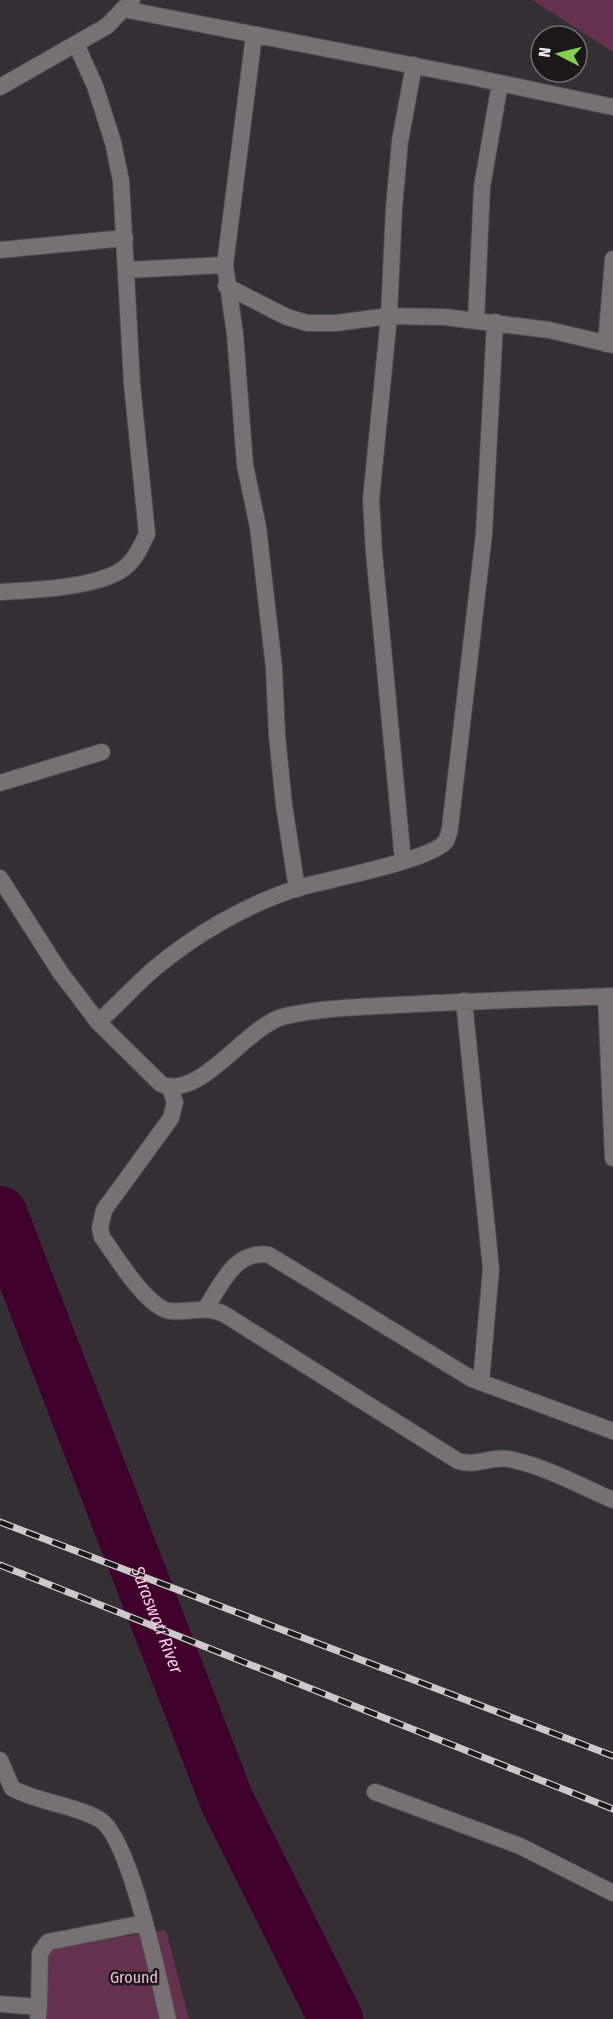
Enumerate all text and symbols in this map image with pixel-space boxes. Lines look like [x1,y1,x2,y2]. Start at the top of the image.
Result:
north arrow [529,24,589,84]
text: N [535,46,555,58]
water label: Saraswati River [126,1562,188,1677]
park label: Ground [110,1968,158,1987]

